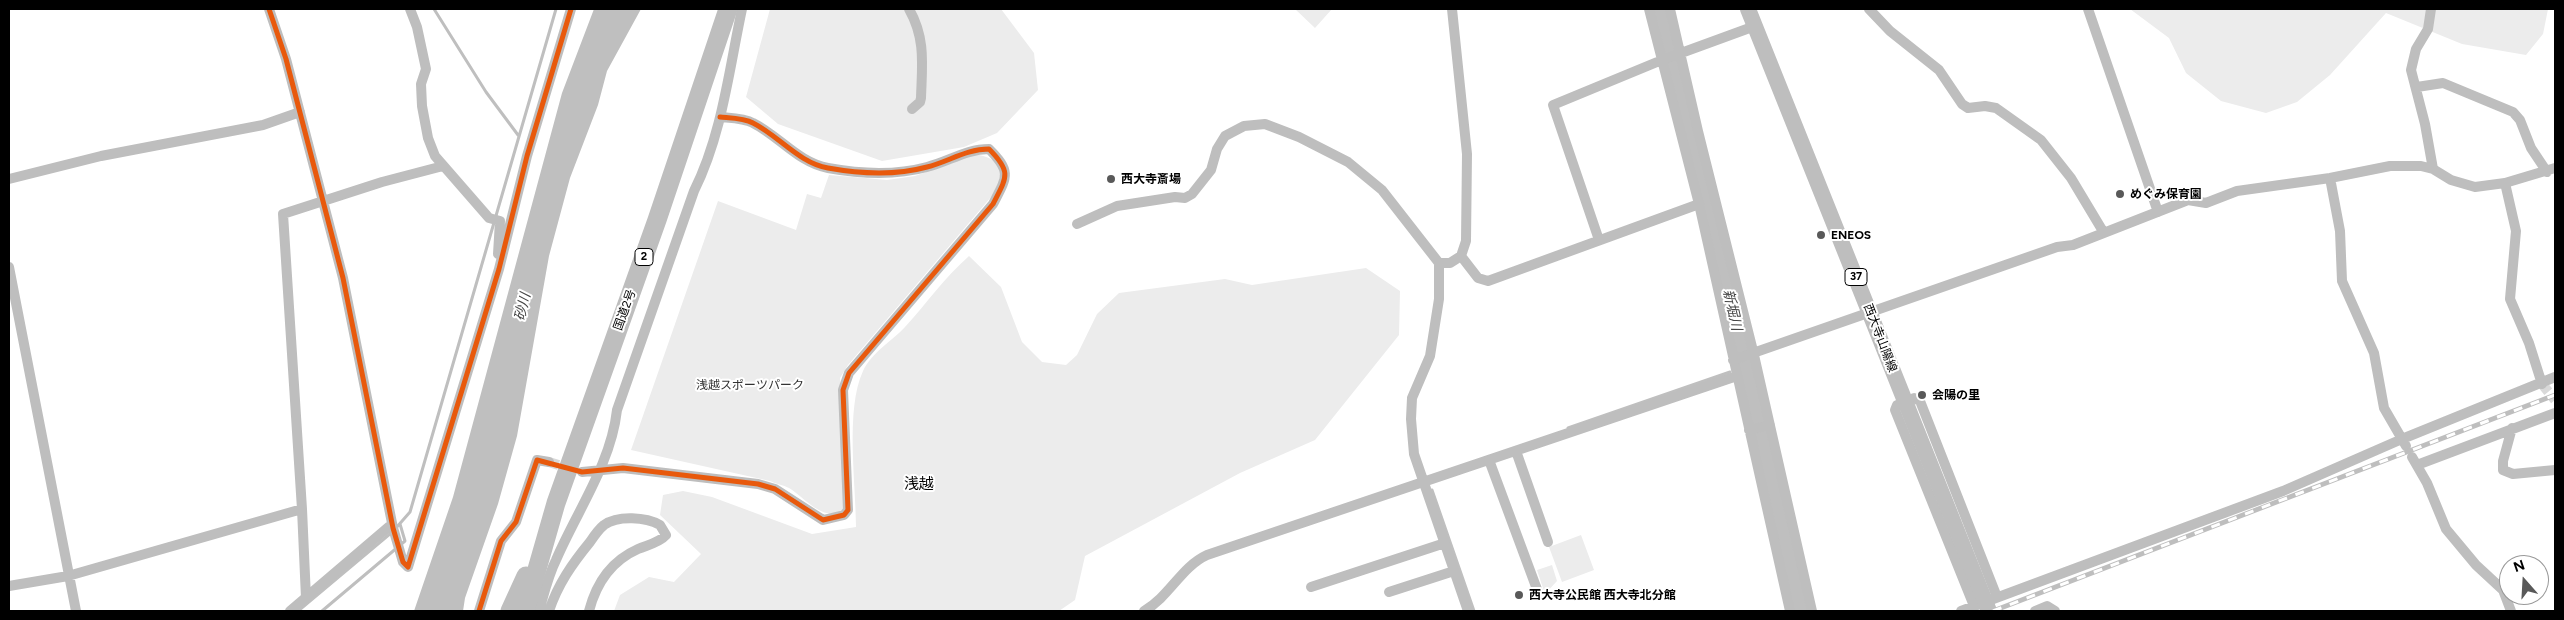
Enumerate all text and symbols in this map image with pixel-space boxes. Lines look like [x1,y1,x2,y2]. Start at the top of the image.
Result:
place label: 西大寺斎場 [1121,172,1181,186]
marker: 西大寺斎場 [1105,173,1117,185]
place label: めぐみ保育園 [2130,187,2202,201]
marker: めぐみ保育園 [2114,188,2126,200]
place label: ENEOS [1831,228,1871,242]
marker: ENEOS [1815,229,1827,241]
road number: 2 [635,248,653,266]
road number: 37 [1845,268,1867,286]
street label: 国道2号 [611,287,639,333]
water label: 新堀川 [1719,288,1745,332]
water label: 砂川 [512,291,534,323]
street label: 西大寺山陽線 [1860,302,1900,374]
park label: 浅越スポーツパーク [696,378,804,392]
place label: 会陽の里 [1932,388,1980,402]
marker: 会陽の里 [1916,389,1928,401]
district label: 浅越 [904,476,934,494]
north arrow [2499,555,2549,605]
text: N [2511,556,2527,576]
place label: 西大寺公民館 西大寺北分館 [1529,588,1676,602]
marker: 西大寺公民館 西大寺北分館 [1513,589,1525,601]

